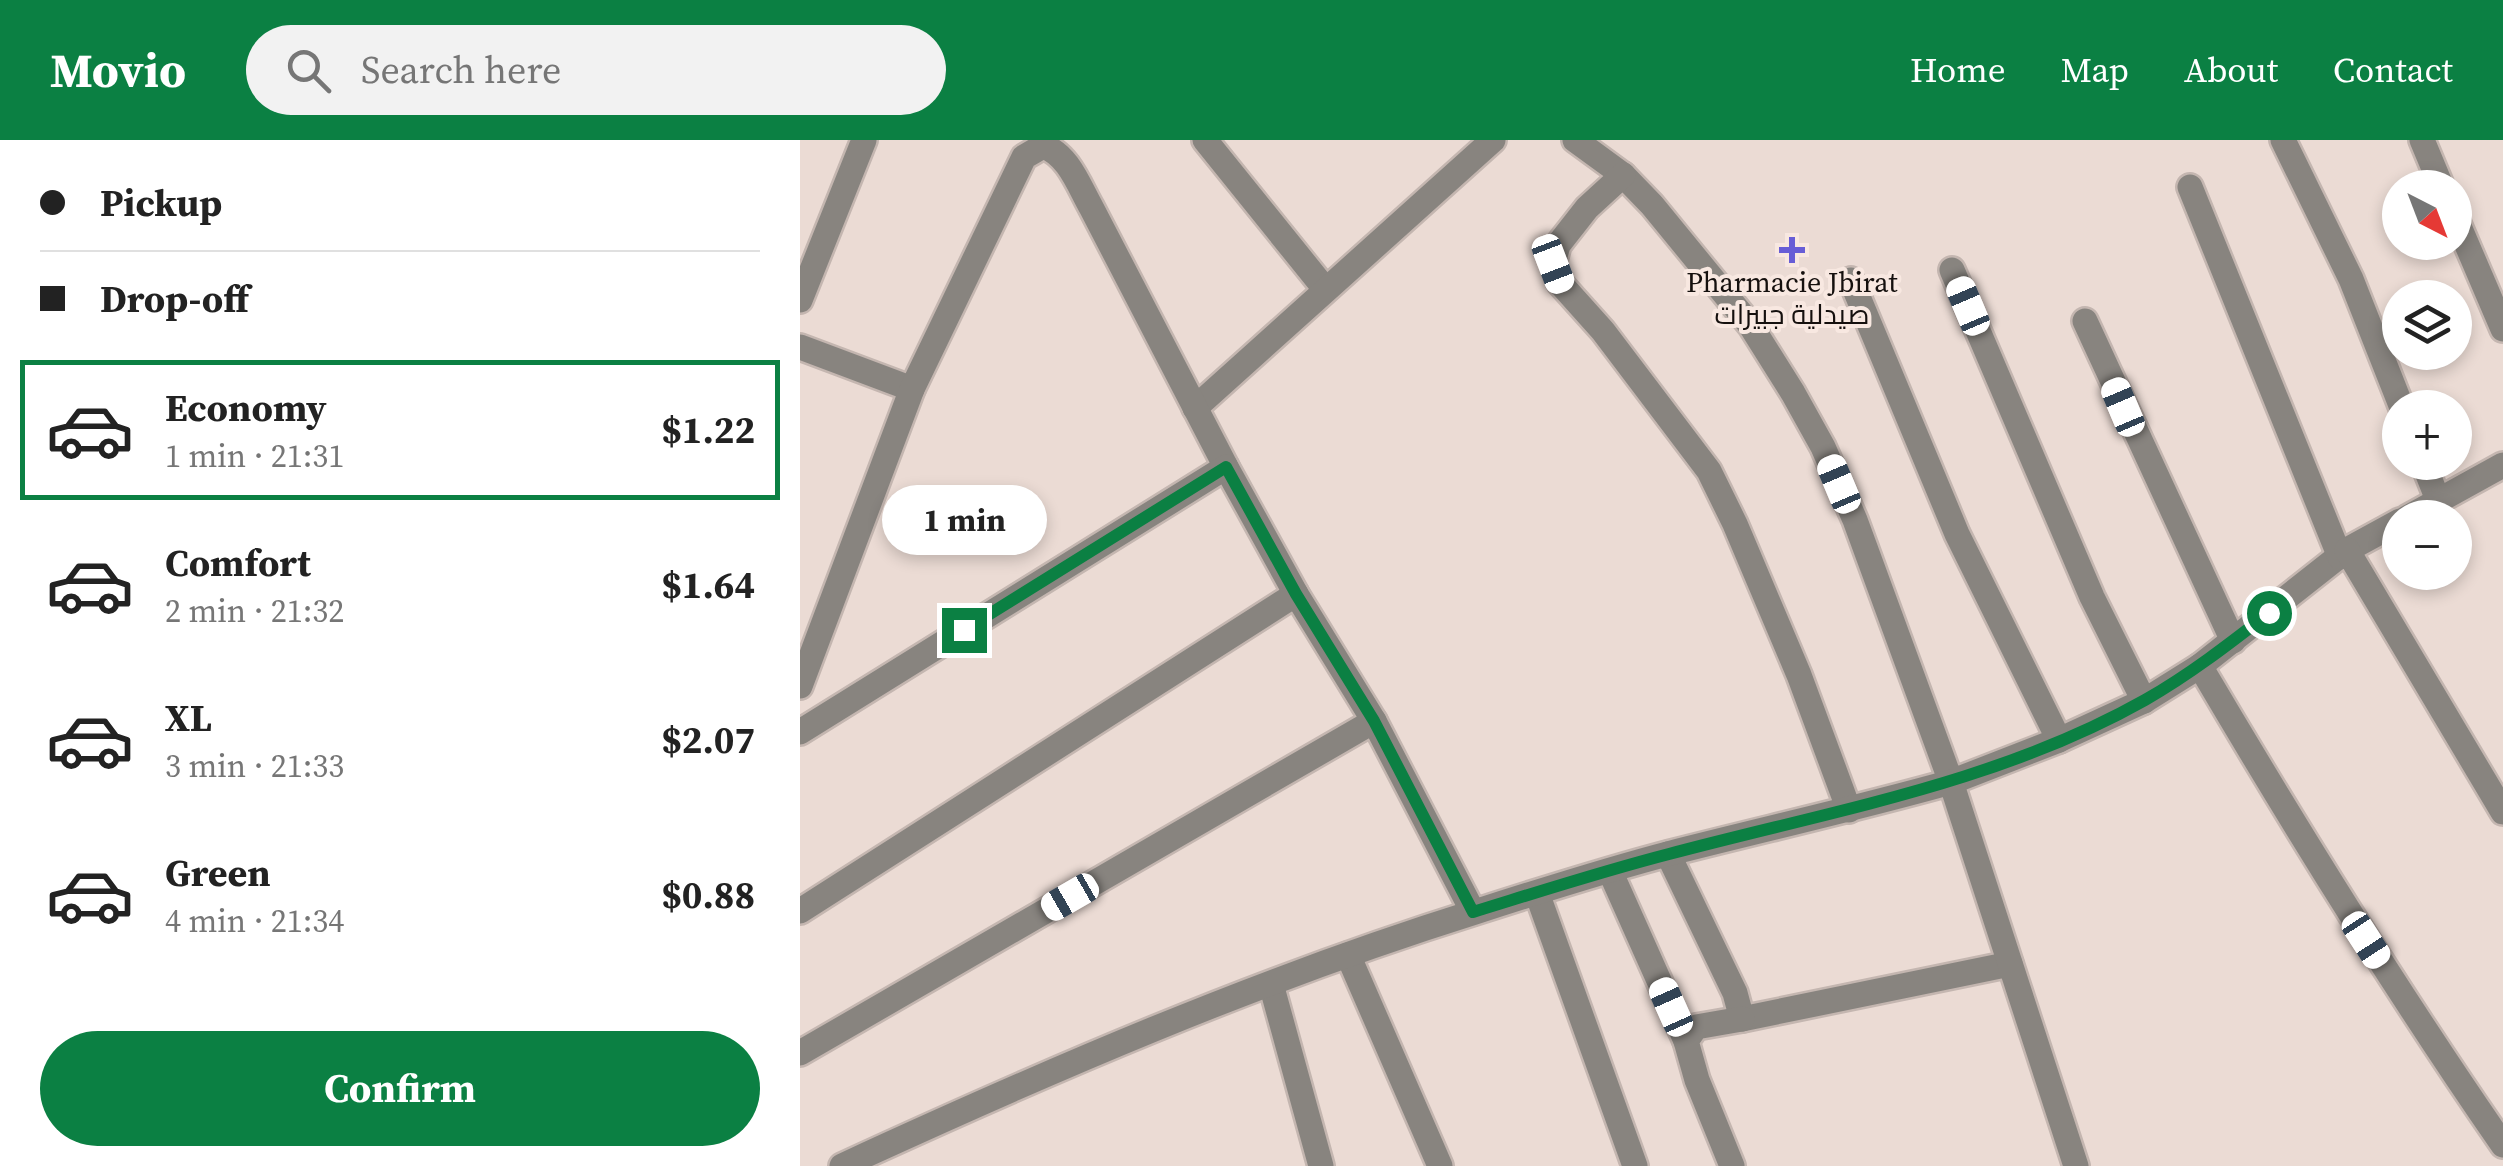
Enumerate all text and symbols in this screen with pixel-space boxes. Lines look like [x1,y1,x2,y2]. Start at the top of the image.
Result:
search box [246,25,946,115]
text: Movio [50,37,186,103]
icon: search [281,43,336,98]
text: Search here [361,44,562,96]
text: Home [1910,46,2006,94]
text: Map [2061,46,2129,94]
text: About [2184,46,2278,94]
text: Contact [2333,46,2453,94]
north arrow [2382,170,2472,260]
map controls [2382,170,2472,590]
text: Pickup [100,177,222,229]
car [1528,231,1578,297]
marker: Pharmacie Jbirat صيدلية جبيرات [1781,239,1803,261]
place label: Pharmacie Jbirat صيدلية جبيرات [1686,263,1899,333]
text: Drop-off [100,273,249,325]
car [1942,273,1994,339]
button: layers [2382,280,2472,370]
car [2097,374,2149,440]
text: Economy [165,382,327,434]
icon: car [45,385,135,475]
button: + [2382,390,2472,480]
text: $1.22 [661,404,755,456]
text: 1 min · 21:31 [165,434,344,478]
car [1813,451,1865,517]
callout: 1 min [881,485,1046,555]
text: 1 min [923,498,1006,542]
button: − [2382,500,2472,590]
text: Comfort [165,537,311,589]
icon: car [45,540,135,630]
text: $1.64 [661,559,755,611]
text: 2 min · 21:32 [165,589,344,633]
route start [2247,591,2292,636]
route end [942,608,987,653]
text: XL [165,692,212,744]
icon: car [45,695,135,785]
text: $2.07 [661,714,755,766]
text: 3 min · 21:33 [165,744,344,788]
text: Green [165,847,271,899]
icon: car [45,850,135,940]
text: $0.88 [661,869,755,921]
car [1037,869,1103,925]
text: 4 min · 21:34 [165,899,344,943]
car [2337,907,2395,973]
car [1645,973,1697,1041]
button: Confirm [40,1031,760,1146]

